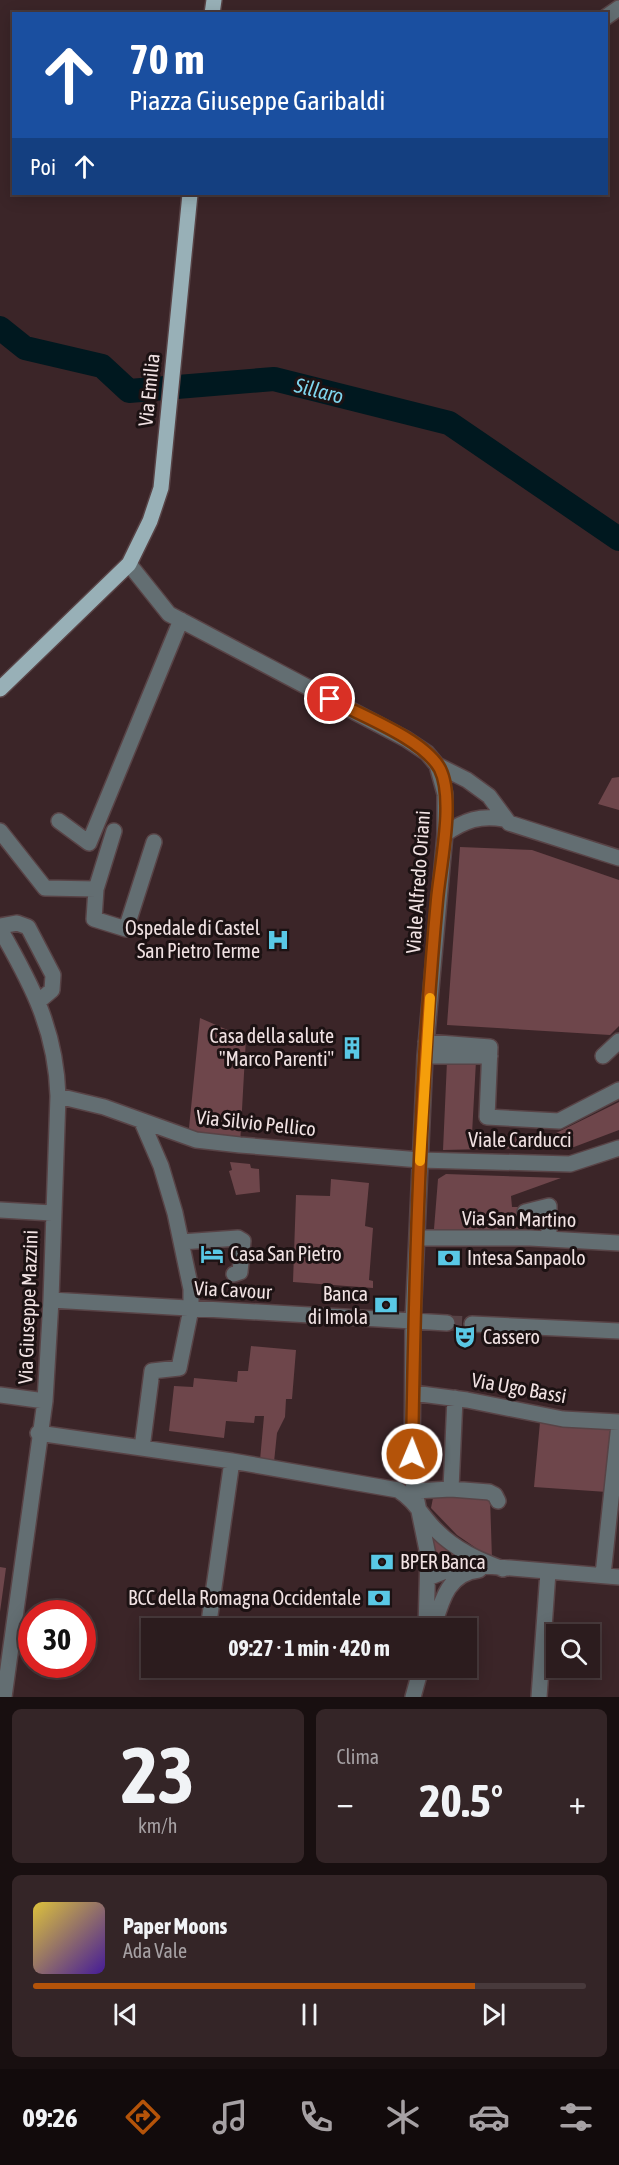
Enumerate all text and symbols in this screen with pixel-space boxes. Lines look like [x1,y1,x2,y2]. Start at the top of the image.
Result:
text: 70 m [129,35,204,83]
icon: ahead [30,36,108,114]
text: Piazza Giuseppe Garibaldi [129,85,385,116]
icon: ahead [68,150,101,183]
text: Poi [30,154,56,180]
street label: Via Emilia [133,352,164,428]
water label: Sillaro [291,372,346,408]
pin [304,673,355,724]
icon: arrive [313,682,346,715]
street label: Viale Alfredo Oriani [401,810,434,954]
place label: Ospedale di Castel San Pietro Terme [125,916,261,962]
hospital icon: Ospedale di Castel San Pietro Terme [265,927,291,953]
place label: Casa della salute "Marco Parenti" [209,1024,334,1070]
building icon: Casa della salute "Marco Parenti" [339,1035,365,1061]
street label: Via Silvio Pellico [195,1105,317,1140]
street label: Viale Carducci [468,1128,572,1151]
street label: Via San Martino [462,1206,576,1231]
street label: Via Giuseppe Mazzini [13,1230,42,1384]
hotel icon: Casa San Pietro [199,1241,225,1267]
place label: Casa San Pietro [230,1242,342,1265]
bank icon: Intesa Sanpaolo [436,1245,462,1271]
place label: Intesa Sanpaolo [467,1246,586,1269]
street label: Via Cavour [194,1276,274,1303]
place label: Banca di Imola [308,1282,368,1328]
bank icon: Banca di Imola [373,1292,399,1318]
theatre icon: Cassero [452,1324,478,1350]
place label: Cassero [483,1325,540,1348]
street label: Via Ugo Bassi [470,1368,568,1407]
position arrow [380,1422,444,1486]
bank icon: BPER Banca [369,1549,395,1575]
place label: BPER Banca [400,1550,486,1573]
bank icon: BCC della Romagna Occidentale [366,1585,392,1611]
place label: BCC della Romagna Occidentale [128,1586,361,1609]
speed limit sign: 30 [18,1600,96,1678]
map controls [546,1624,600,1678]
button: search [546,1624,600,1678]
text: 09:27 · 1 min · 420 m [228,1635,390,1661]
text: 23 [121,1730,194,1820]
text: Clima [337,1745,379,1768]
text: 20.5° [419,1775,503,1827]
text: − [337,1783,354,1821]
text: + [569,1783,586,1821]
text: km/h [138,1814,178,1837]
text: Paper Moons [123,1913,227,1939]
text: Ada Vale [123,1939,187,1962]
icon: previous [109,1998,142,2031]
icon: pause [293,1998,326,2031]
icon: next [477,1998,510,2031]
icon: directions [122,2096,164,2138]
icon: music [209,2096,251,2138]
icon: phone [295,2096,337,2138]
icon: climate [382,2096,424,2138]
icon: car [468,2096,510,2138]
icon: filters [555,2096,597,2138]
text: 09:26 [22,2102,78,2133]

